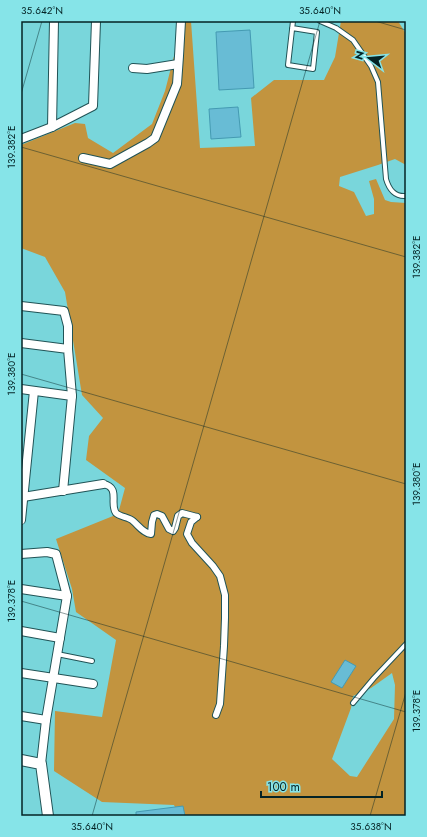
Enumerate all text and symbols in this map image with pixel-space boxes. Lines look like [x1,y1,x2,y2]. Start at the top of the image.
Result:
text: 35.642°N [21,3,63,18]
text: 35.640°N [299,3,341,18]
north arrow [349,38,389,78]
text: N [350,49,368,62]
text: 139.382°E [4,126,19,168]
text: 139.382°E [409,236,424,278]
text: 139.380°E [4,352,19,396]
text: 139.380°E [409,462,424,506]
text: 139.378°E [4,580,19,622]
text: 139.378°E [409,690,424,732]
scale bar [261,773,382,799]
text: 100 m [267,778,300,796]
text: 35.640°N [71,819,113,834]
text: 35.638°N [350,819,392,834]

